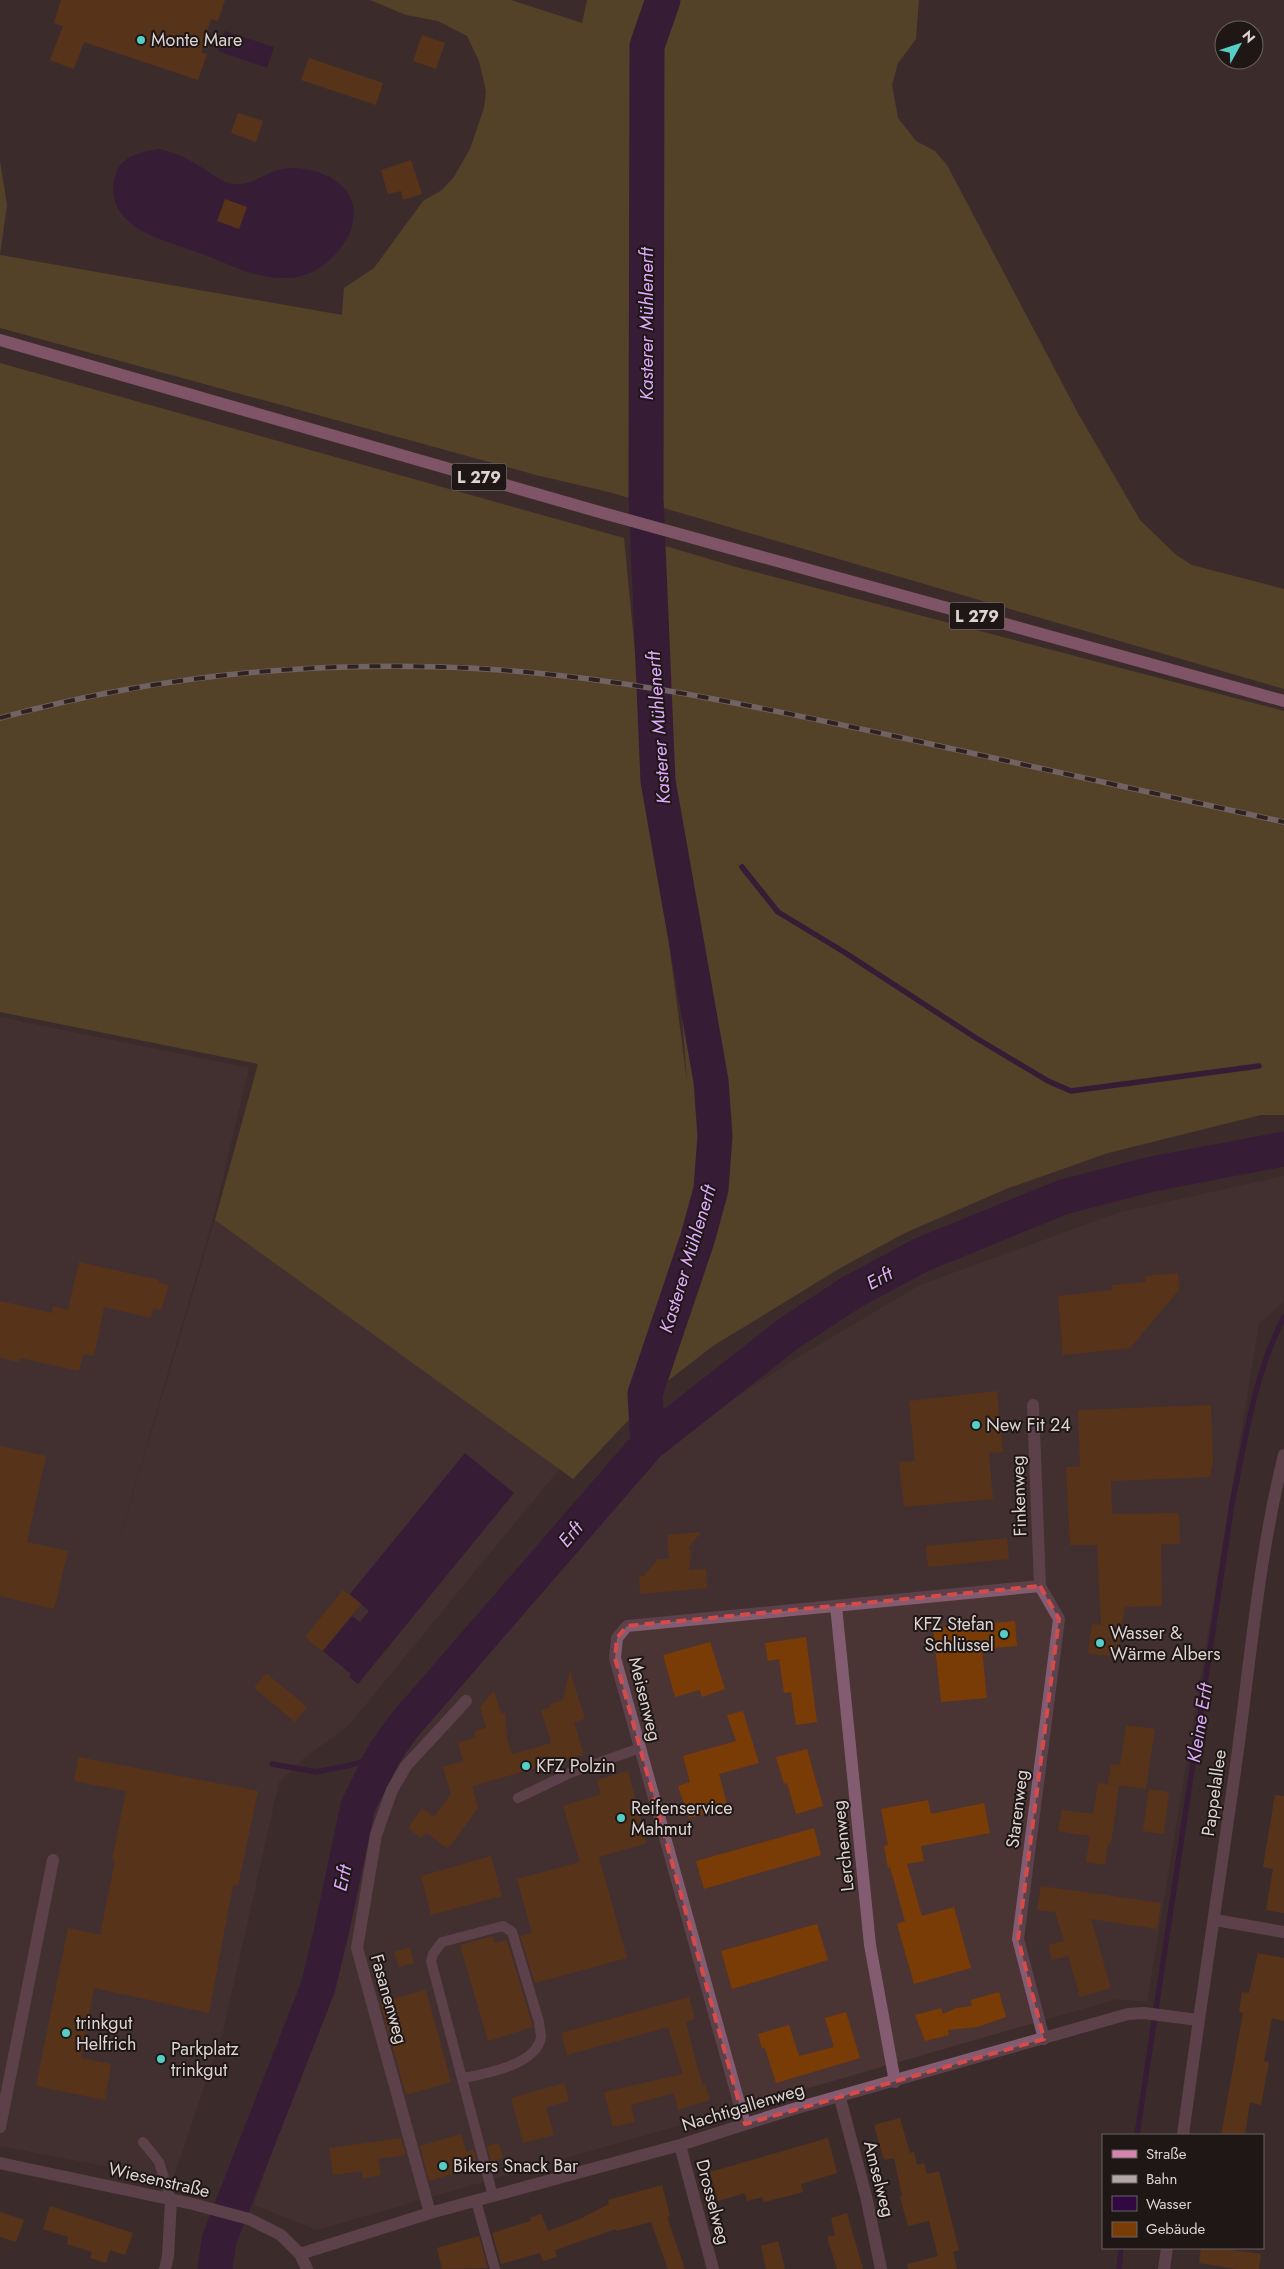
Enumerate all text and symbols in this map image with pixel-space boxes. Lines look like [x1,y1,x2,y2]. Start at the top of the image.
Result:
north arrow [1214,20,1264,70]
text: N [1238,26,1260,47]
place label: Monte Mare [151,27,242,53]
marker: Monte Mare [135,34,147,46]
water label: Kasterer Mühlenerft [633,246,660,401]
road number: L 279 [452,464,506,491]
road number: L 279 [950,602,1004,630]
water label: Kasterer Mühlenerft [640,649,677,805]
water label: Kasterer Mühlenerft [652,1181,723,1336]
water label: Erft [861,1260,899,1297]
place label: New Fit 24 [986,1412,1071,1438]
marker: New Fit 24 [970,1419,982,1431]
street label: Finkenweg [1005,1455,1033,1537]
water label: Erft [552,1514,590,1553]
place label: KFZ Stefan Schlüssel [913,1611,994,1658]
place label: Wasser & Wärme Albers [1110,1620,1220,1667]
marker: KFZ Stefan Schlüssel [998,1628,1010,1640]
marker: Wasser & Wärme Albers [1094,1637,1106,1649]
street label: Meisenweg [622,1654,668,1744]
water label: Kleine Erft [1180,1680,1219,1765]
street label: Pappelallee [1195,1748,1233,1838]
place label: KFZ Polzin [536,1753,616,1779]
marker: KFZ Polzin [520,1760,532,1772]
street label: Starenweg [999,1768,1035,1850]
place label: Reifenservice Mahmut [631,1795,733,1842]
street label: Lerchenweg [825,1799,861,1893]
marker: Reifenservice Mahmut [615,1812,627,1824]
water label: Erft [326,1861,359,1894]
street label: Fasanenweg [364,1951,414,2047]
place label: trinkgut Helfrich [76,2010,136,2057]
marker: trinkgut Helfrich [60,2027,72,2039]
place label: Parkplatz trinkgut [171,2036,239,2083]
marker: Parkplatz trinkgut [155,2053,167,2065]
street label: Nachtigallenweg [678,2076,808,2138]
legend [1102,2134,1264,2249]
street label: Amselweg [857,2138,901,2220]
text: Straße [1146,2143,1187,2165]
place label: Bikers Snack Bar [453,2153,579,2179]
street label: Wiesenstraße [106,2156,212,2204]
street label: Drosselweg [689,2156,737,2248]
marker: Bikers Snack Bar [437,2160,449,2172]
text: Bahn [1146,2168,1177,2190]
text: Wasser [1146,2193,1192,2215]
text: Gebäude [1146,2218,1206,2240]

